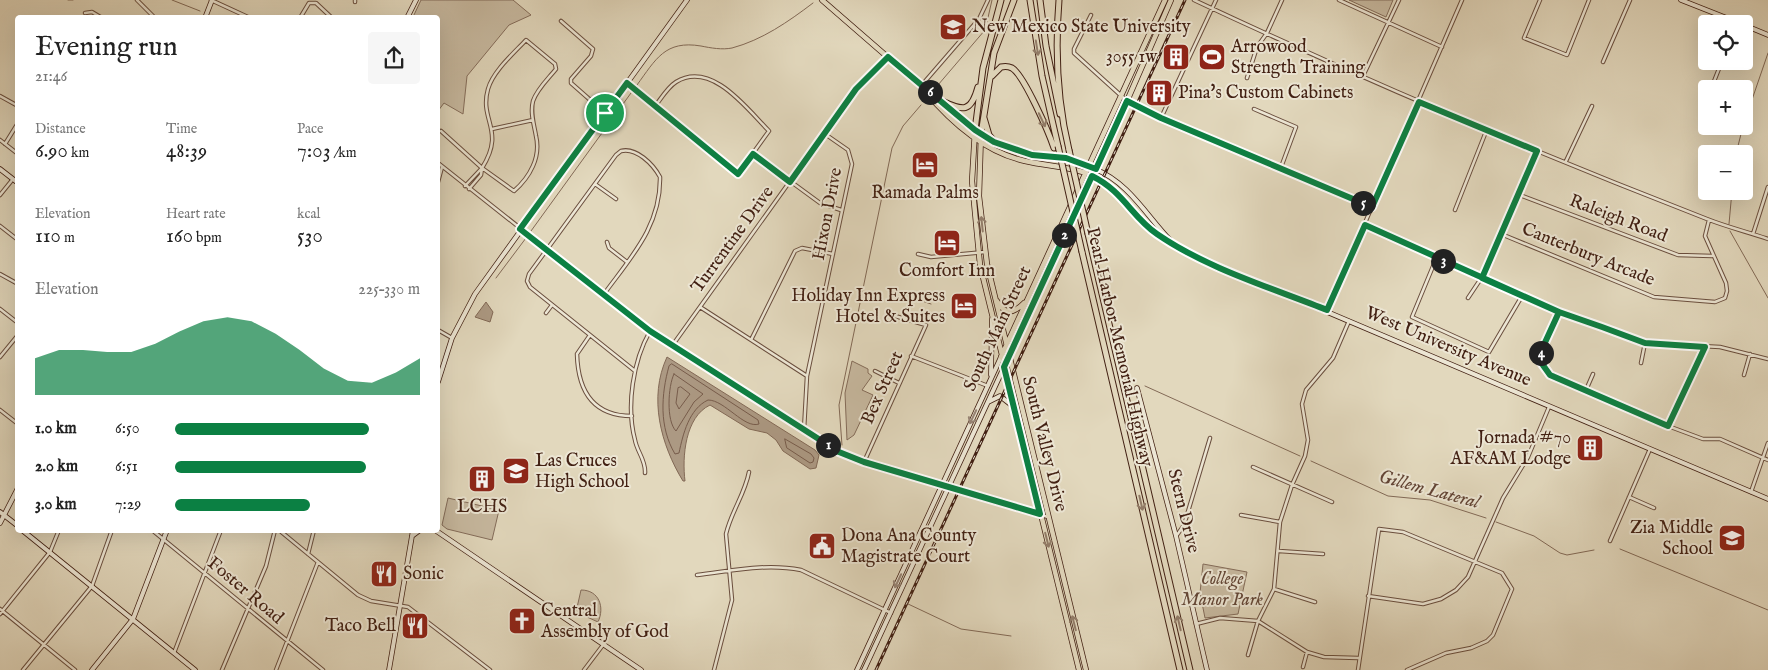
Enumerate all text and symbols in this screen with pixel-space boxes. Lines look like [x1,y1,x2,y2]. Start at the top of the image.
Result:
school or university icon: New Mexico State University [938,12,968,42]
map controls [1698,15,1753,200]
button: locate [1698,15,1753,70]
place label: New Mexico State University [972,16,1191,39]
text: Evening run [35,30,178,65]
button: share [368,32,420,84]
place label: Arrowood Strength Training [1230,36,1365,80]
one-way arrow [1033,40,1043,56]
building icon: 3055 1w [1161,42,1191,72]
sports icon: Arrowood Strength Training [1197,42,1227,72]
place label: 3055 1w [1106,46,1158,69]
text: 21:46 [35,67,67,87]
building icon: Pina's Custom Cabinets [1144,78,1174,108]
pin: 6 [918,80,942,104]
button: + [1698,80,1753,135]
place label: Pina's Custom Cabinets [1178,82,1353,105]
text: 6 [928,83,933,101]
pin [584,92,626,134]
icon: arrive [591,99,619,127]
one-way arrow [1038,112,1047,127]
text: Distance [35,120,86,138]
text: Time [166,120,197,138]
text: Pace [297,120,324,138]
text: 6.90 [35,138,68,165]
text: 48:39 [166,138,207,165]
text: 7:03 [297,138,331,165]
text: km [68,144,89,162]
text: /km [331,144,357,162]
button: − [1698,145,1753,200]
hotel icon: Ramada Palms [910,150,940,180]
street label: Hixon Drive [808,166,848,262]
street label: Turrentine Drive [686,182,780,298]
place label: Ramada Palms [871,182,979,205]
pin: 5 [1350,190,1376,216]
street label: Raleigh Road [1566,190,1671,248]
text: 5 [1361,194,1366,212]
text: Elevation [35,205,91,223]
text: Heart rate [166,205,226,223]
text: kcal [297,205,320,223]
one-way arrow [977,216,986,232]
street label: Canterbury Arcade [1518,218,1658,292]
pin: 2 [1052,222,1076,248]
text: 110 [35,223,61,250]
text: 160 [166,223,193,250]
text: 530 [297,223,323,250]
street label: Pearl Harbor Memorial Highway [1080,225,1158,469]
text: 2 [1061,226,1068,244]
hotel icon: Comfort Inn [932,228,962,258]
text: m [61,229,75,247]
text: bpm [193,229,222,247]
pin: 3 [1430,248,1456,274]
text: 3 [1441,252,1446,270]
place label: Comfort Inn [899,260,996,283]
street label: South Main Street [959,263,1037,395]
text: Elevation [35,280,98,300]
text: 225–330 m [358,280,420,300]
place label: Holiday Inn Express Hotel & Suites [791,285,945,329]
hotel icon: Holiday Inn Express Hotel & Suites [949,291,979,321]
street label: West University Avenue [1362,302,1534,392]
pin: 4 [1528,340,1554,366]
text: 4 [1538,344,1545,362]
street label: Bex Street [857,348,909,428]
street label: South Valley Drive [1016,374,1072,514]
one-way arrow [968,409,978,424]
text: 1.0 km [35,419,77,439]
text: 6:50 [115,419,140,439]
place label: Jornada #70 AF&AM Lodge [1450,427,1571,471]
pin: 1 [816,432,840,458]
building icon: Jornada #70 AF&AM Lodge [1575,433,1605,463]
text: 1 [826,436,831,454]
place label: Las Cruces High School [535,450,629,494]
school or university icon: Las Cruces High School [501,456,531,486]
text: 2.0 km [35,457,78,477]
text: 6:51 [115,457,138,477]
building icon: LCHS [467,464,497,494]
water label: Gillem Lateral [1376,465,1484,515]
street label: Stern Drive [1161,467,1205,555]
text: 3.0 km [35,495,77,515]
text: 7:29 [115,495,141,515]
one-way arrow [1137,495,1146,511]
place label: LCHS [457,496,507,519]
place label: Zia Middle School [1630,517,1713,561]
school or university icon: Zia Middle School [1717,523,1747,553]
place label: Dona Ana County Magistrate Court [841,525,976,569]
public building icon: Dona Ana County Magistrate Court [807,531,837,561]
one-way arrow [1043,531,1052,547]
street label: Foster Road [202,552,288,630]
restaurant icon: Sonic [369,559,399,589]
place label: Sonic [403,563,444,586]
park label: College Manor Park [1181,568,1263,612]
one-way arrow [893,573,903,588]
place label: Central Assembly of God [540,600,669,644]
church icon: Central Assembly of God [507,606,537,636]
restaurant icon: Taco Bell [400,611,430,641]
place label: Taco Bell [325,615,396,638]
one-way arrow [1069,615,1078,631]
one-way arrow [1174,615,1183,631]

